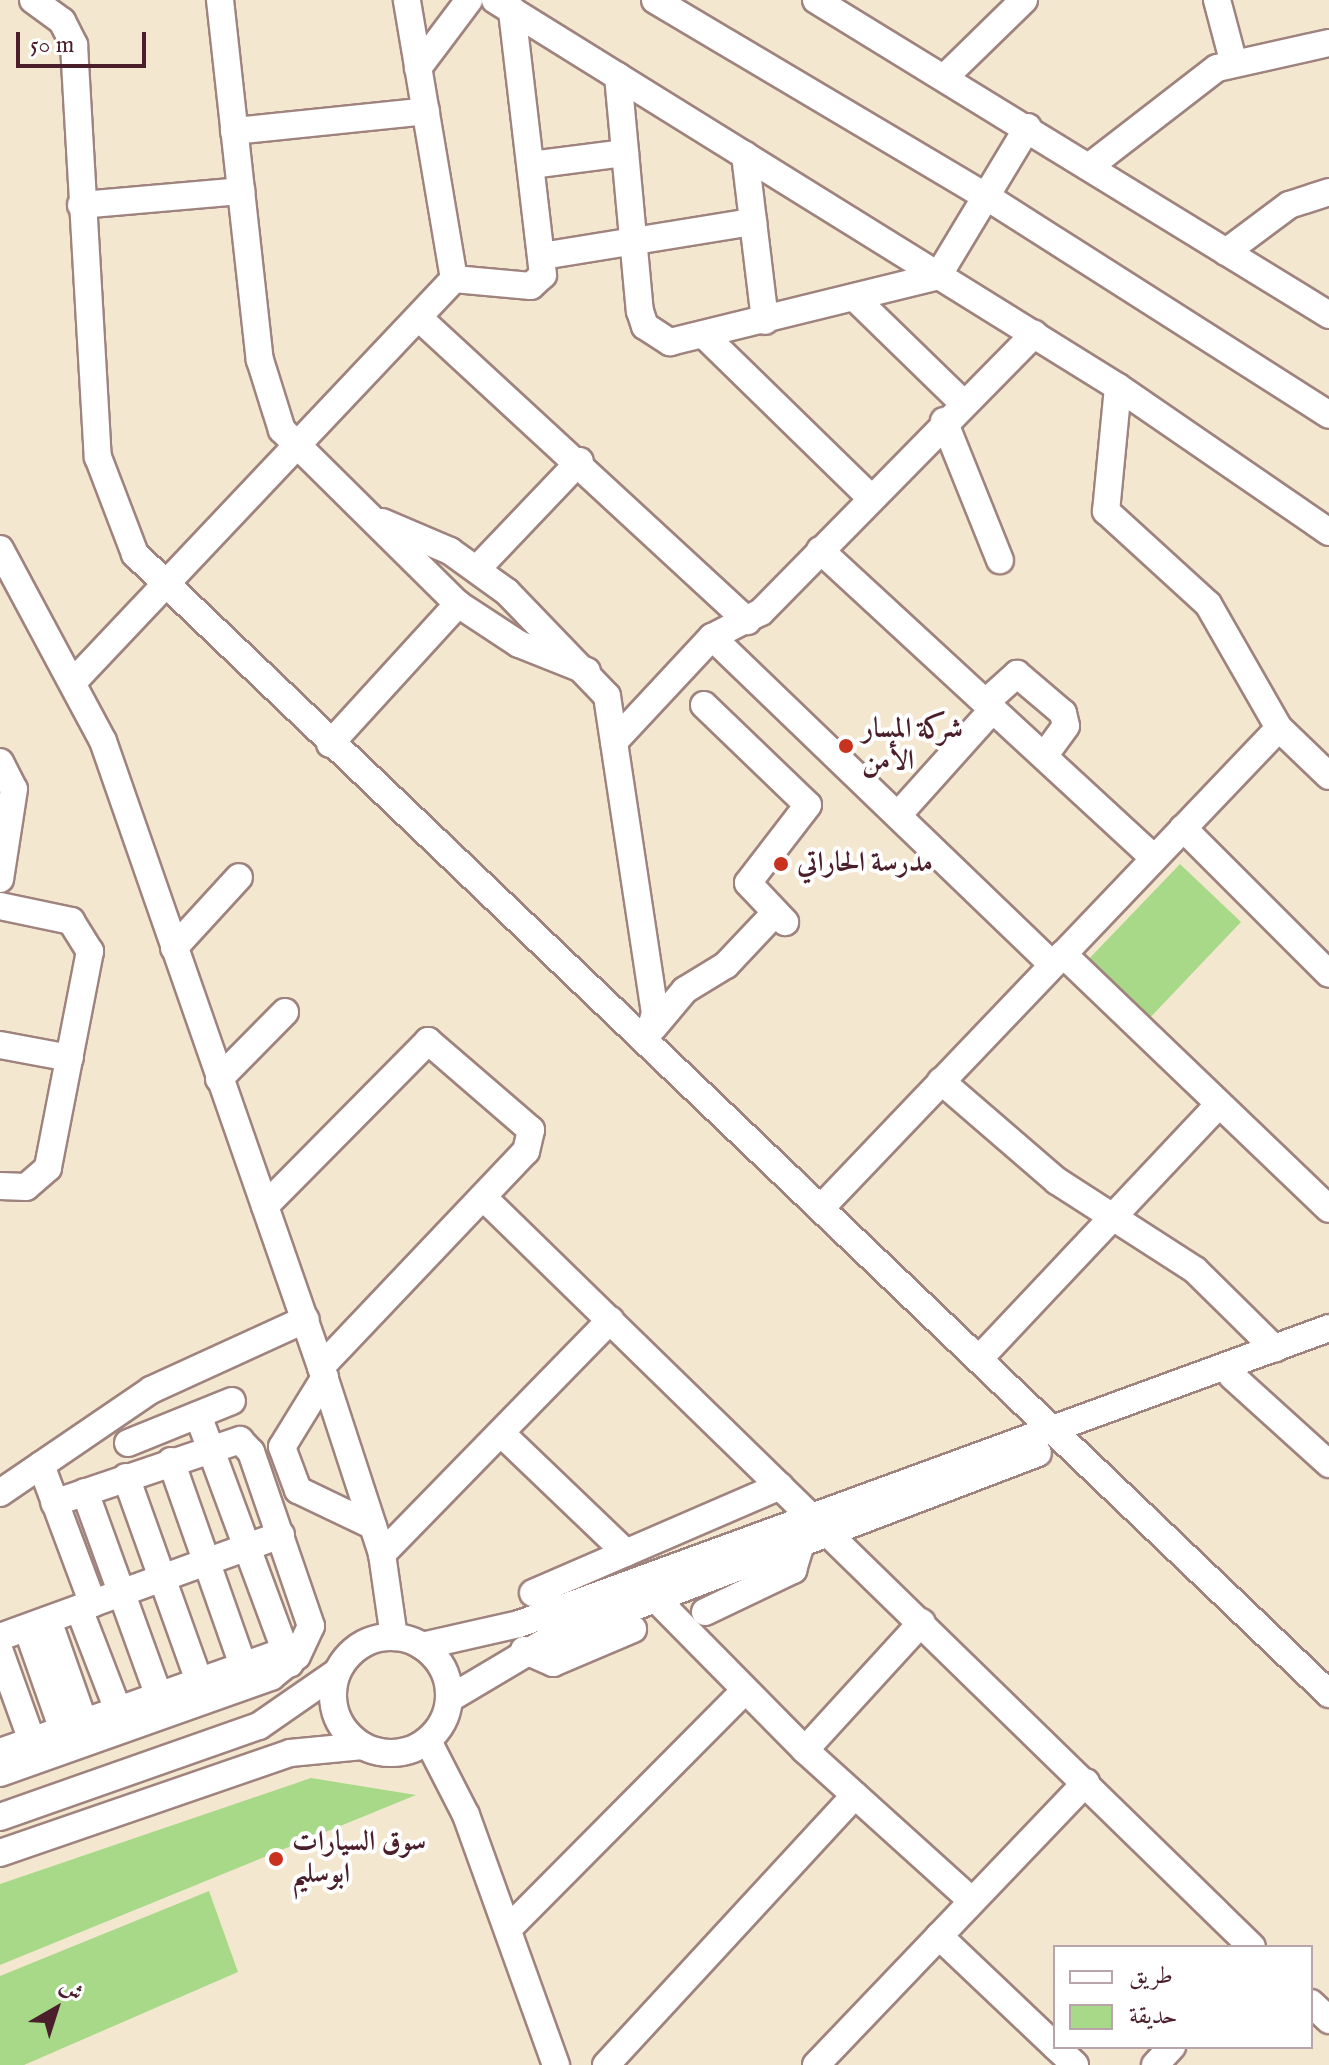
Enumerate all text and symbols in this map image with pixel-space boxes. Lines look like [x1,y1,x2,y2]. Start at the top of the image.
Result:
scale bar [20,16,150,66]
text: 50 m [30,30,74,61]
place label: شركة المسار الأمن [862,713,963,779]
marker: شركة المسار الأمن [837,737,855,755]
place label: مدرسة الحاراتي [797,847,933,881]
marker: مدرسة الحاراتي [772,855,790,873]
place label: سوق السيارات ابوسليم [292,1826,426,1892]
marker: سوق السيارات ابوسليم [267,1850,285,1868]
legend [1053,1945,1313,2049]
text: طريق [1129,1961,1173,1992]
north arrow [16,1969,96,2049]
text: ش [54,1973,88,2008]
text: حديقة [1129,2001,1178,2032]

